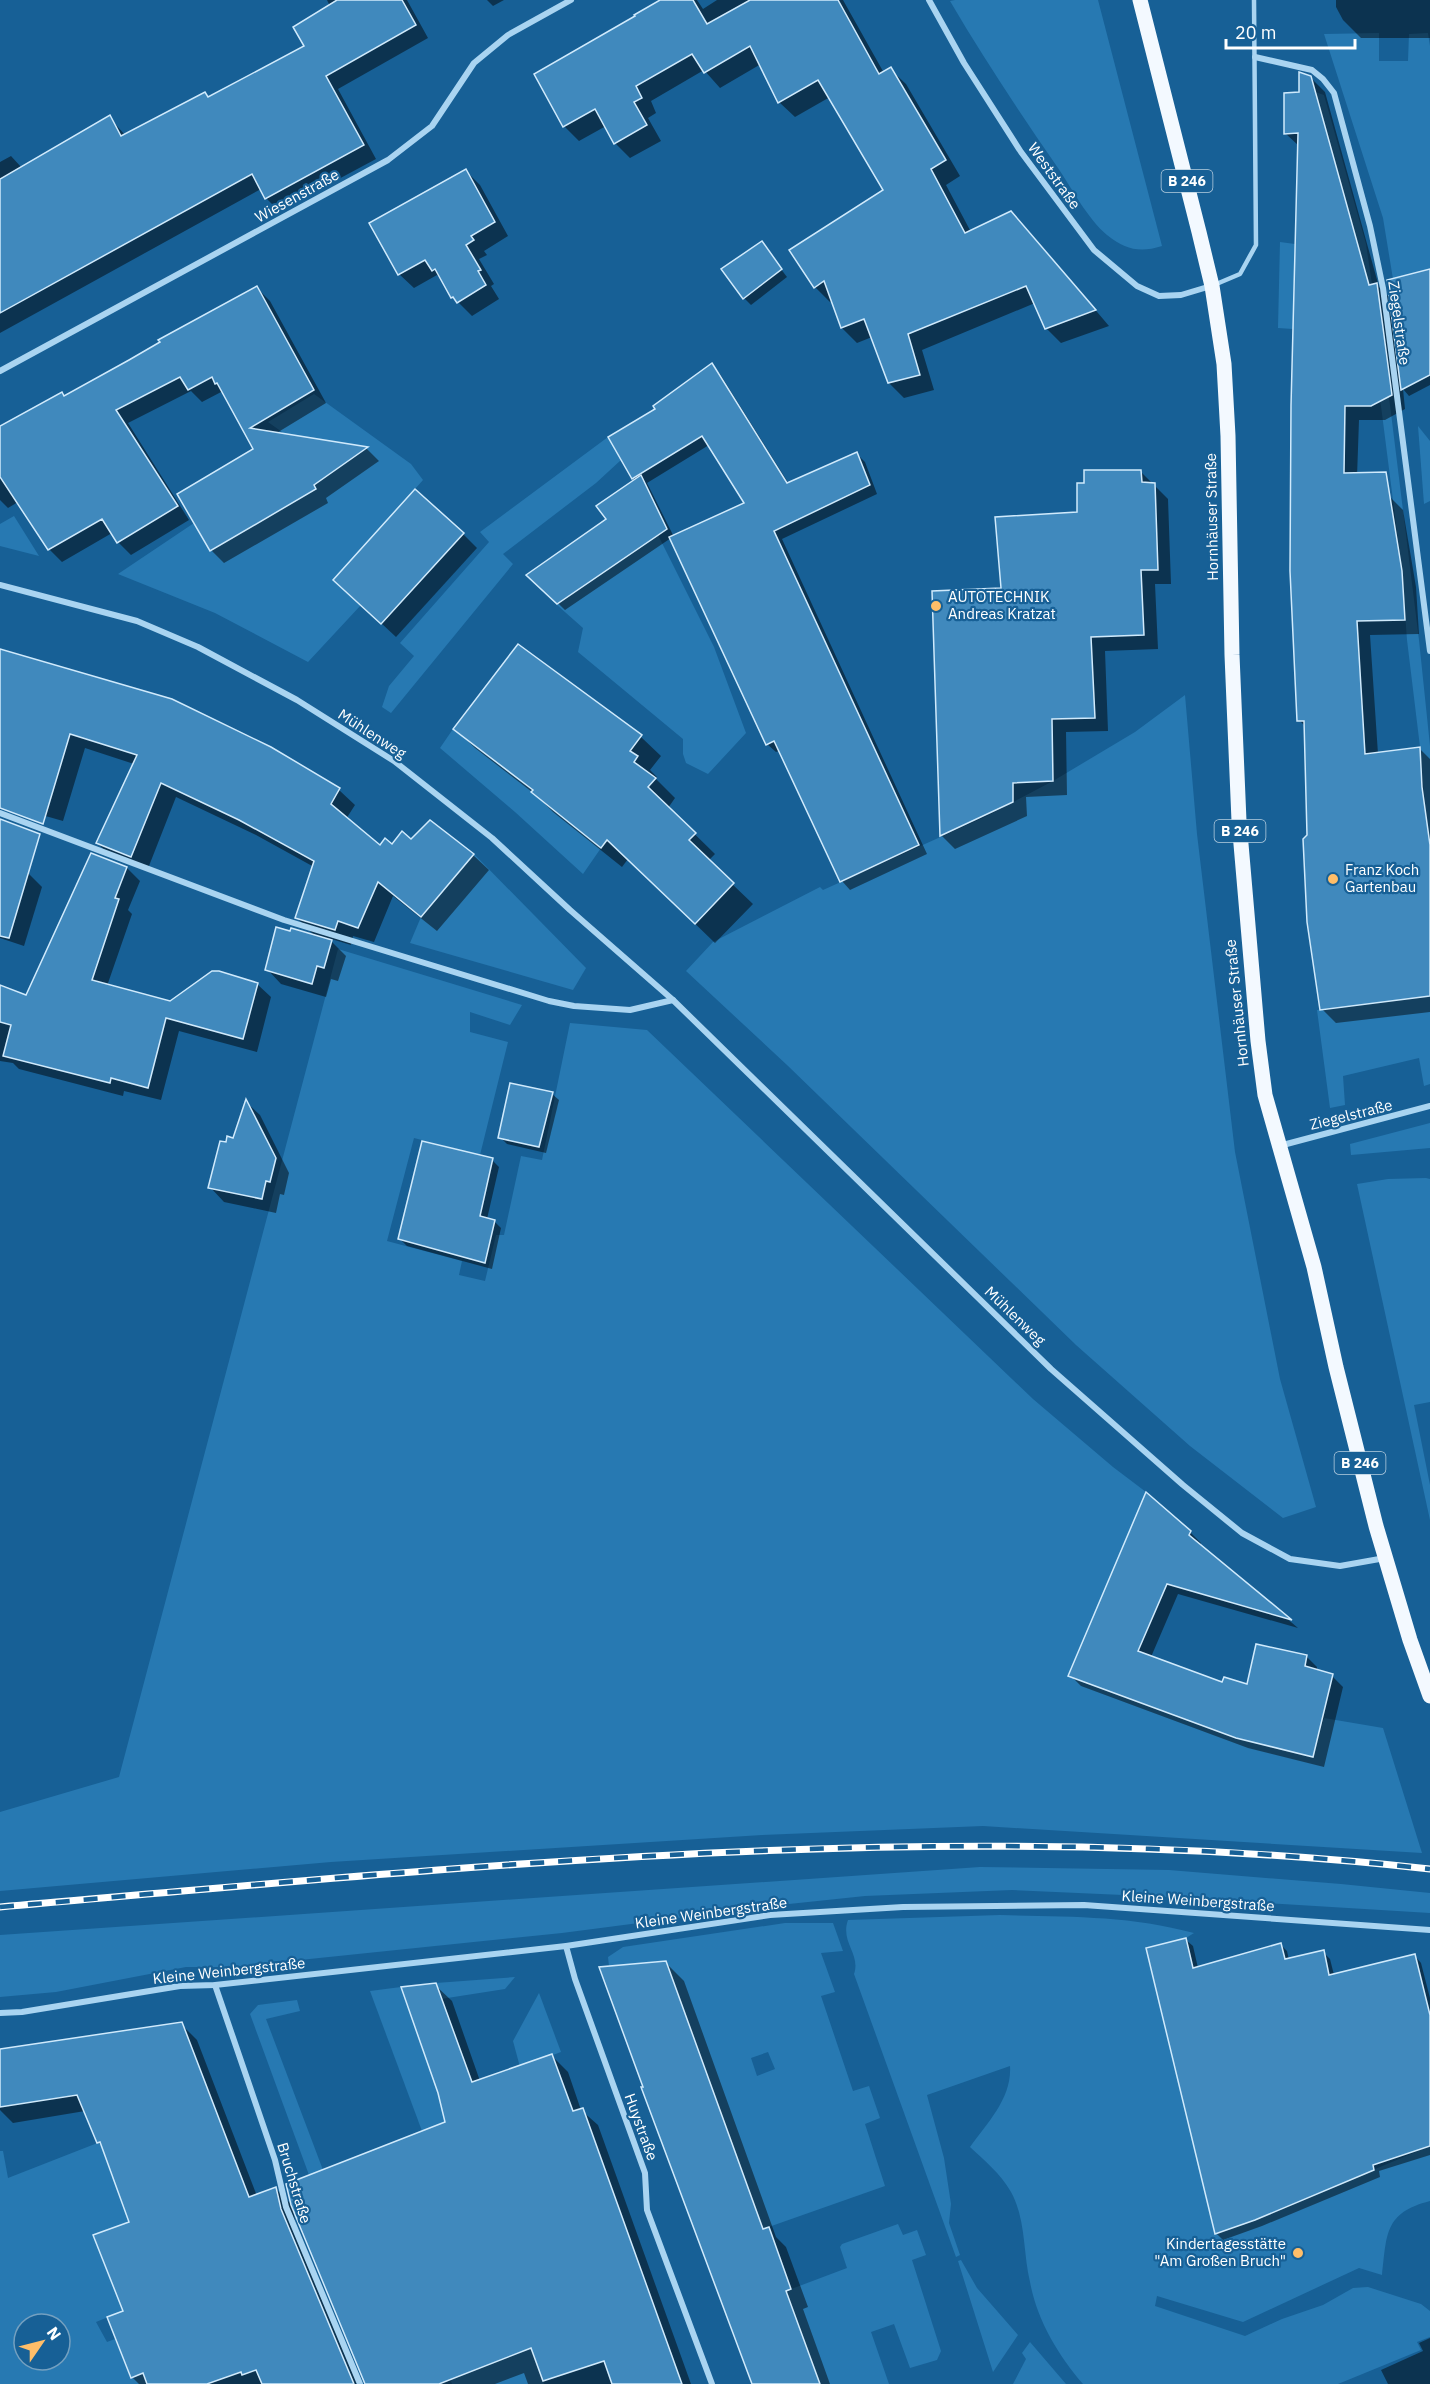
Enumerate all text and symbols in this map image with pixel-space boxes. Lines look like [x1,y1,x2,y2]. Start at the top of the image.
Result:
scale bar [1226,12,1355,50]
text: 20 m [1235,21,1277,44]
street label: Weststraße [1024,139,1085,213]
street label: Wiesenstraße [251,165,342,226]
road number: B 246 [1162,170,1212,192]
street label: Ziegelstraße [1384,280,1415,366]
street label: Hornhäuser Straße [1201,453,1222,581]
place label: AUTOTECHNIK Andreas Kratzat [948,587,1056,623]
marker: AUTOTECHNIK Andreas Kratzat [929,599,943,613]
street label: Mühlenweg [335,704,410,763]
road number: B 246 [1214,820,1266,842]
place label: Franz Koch Gartenbau [1345,860,1419,896]
marker: Franz Koch Gartenbau [1326,872,1340,886]
street label: Hornhäuser Straße [1220,938,1253,1068]
street label: Ziegelstraße [1308,1095,1394,1134]
street label: Mühlenweg [981,1282,1050,1349]
road number: B 246 [1334,1452,1386,1474]
street label: Kleine Weinbergstraße [1121,1886,1275,1915]
street label: Kleine Weinbergstraße [634,1892,788,1933]
street label: Kleine Weinbergstraße [152,1953,306,1988]
street label: Huystraße [621,2091,662,2163]
street label: Bruchstraße [273,2140,316,2226]
place label: Kindertagesstätte "Am Großen Bruch" [1154,2234,1286,2270]
marker: Kindertagesstätte "Am Großen Bruch" [1291,2246,1305,2260]
north arrow [12,2312,72,2372]
text: N [43,2323,66,2344]

